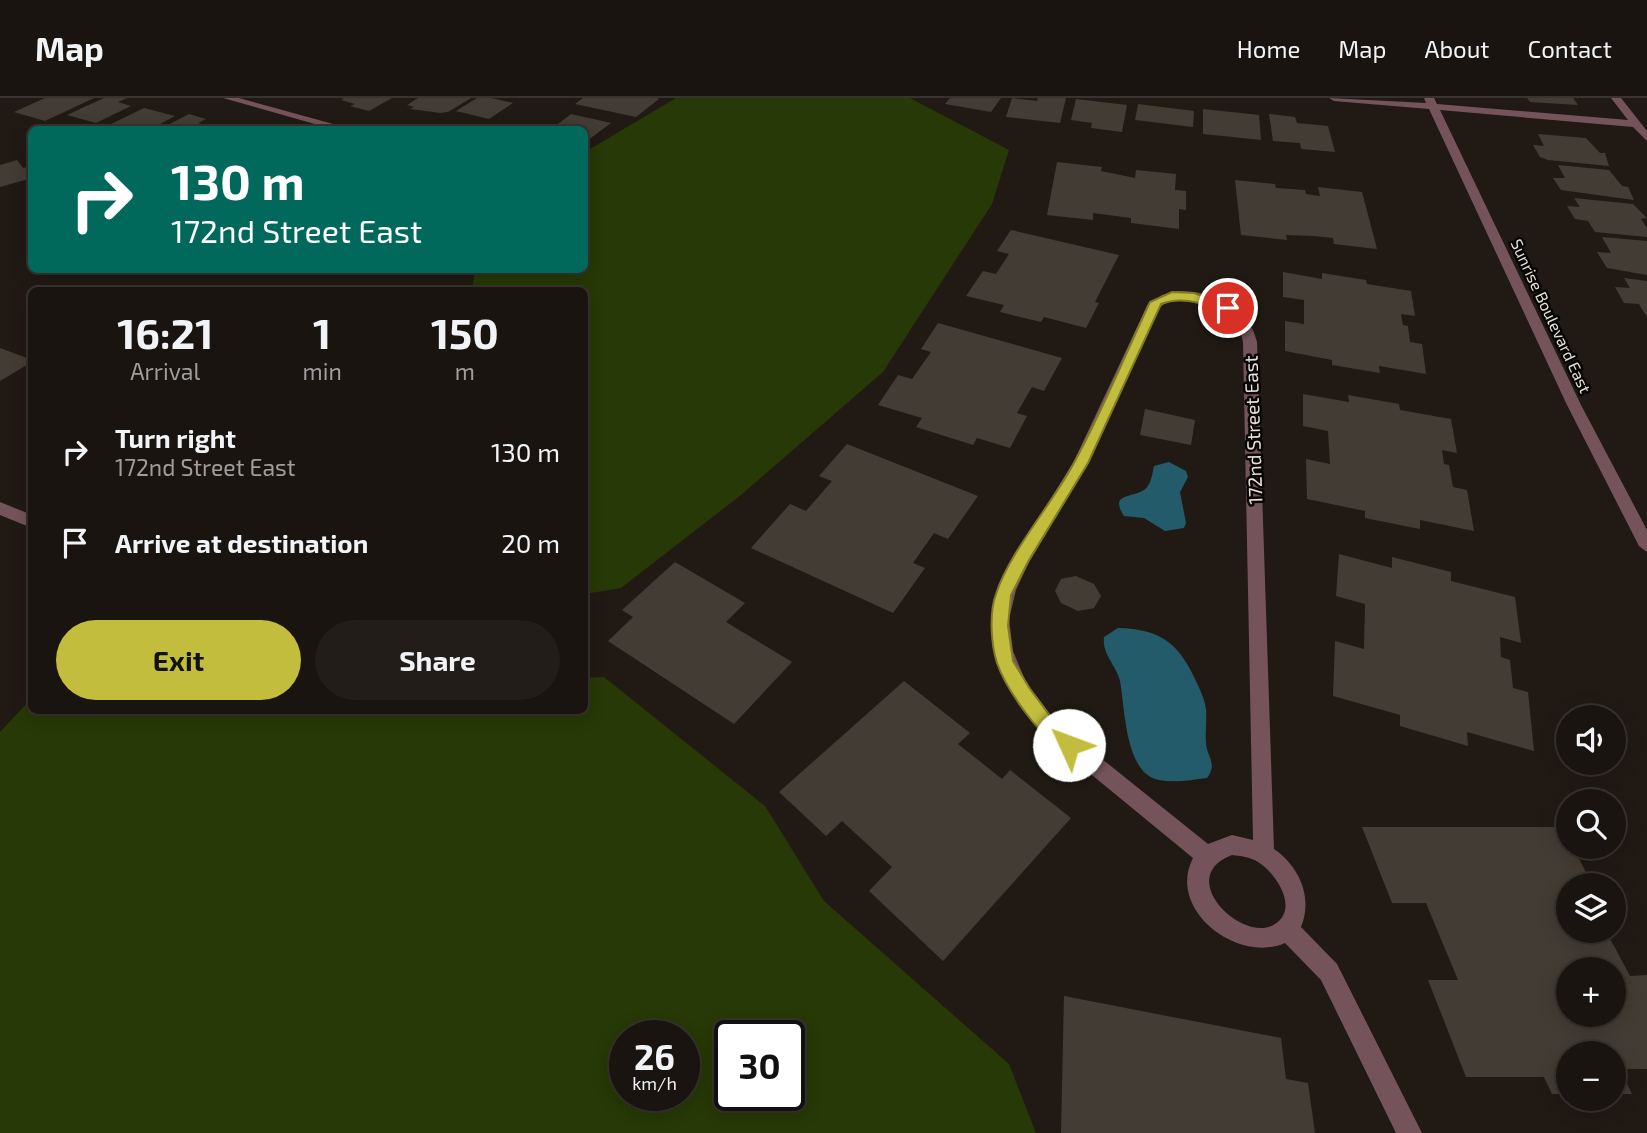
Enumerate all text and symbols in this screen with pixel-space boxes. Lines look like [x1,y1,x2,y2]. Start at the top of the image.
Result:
text: Map [35,28,104,68]
text: Home [1237,34,1300,63]
text: Map [1338,34,1386,63]
text: About [1424,34,1490,63]
text: Contact [1528,34,1612,63]
text: 130 m [171,151,305,210]
icon: right [56,154,147,245]
text: 172nd Street East [171,211,422,249]
street label: Sunrise Boulevard East [1507,236,1595,396]
pin [1198,278,1258,338]
icon: arrive [1209,289,1247,327]
text: 16:21 [117,307,213,357]
text: 1 [313,307,331,357]
text: 150 [431,307,499,357]
street label: 172nd Street East [1238,355,1267,505]
text: Arrival [130,357,200,385]
text: min [303,357,342,385]
text: m [455,357,475,385]
text: Turn right [115,422,236,453]
icon: right [56,433,94,471]
text: 130 m [491,436,560,467]
text: 172nd Street East [115,453,296,481]
icon: arrive [56,524,94,562]
text: Arrive at destination [115,527,368,558]
text: 20 m [501,527,560,558]
button: Exit [56,620,301,700]
button: Share [315,620,560,700]
map controls [1556,705,1626,1111]
button: sound [1556,705,1626,775]
position arrow [1032,708,1106,782]
button: search [1556,789,1626,859]
button: layers [1556,873,1626,943]
button: + [1556,957,1626,1027]
speed limit sign: 30 [714,1020,805,1111]
text: 26 [634,1035,675,1077]
button: − [1556,1041,1626,1111]
text: km/h [632,1072,677,1094]

